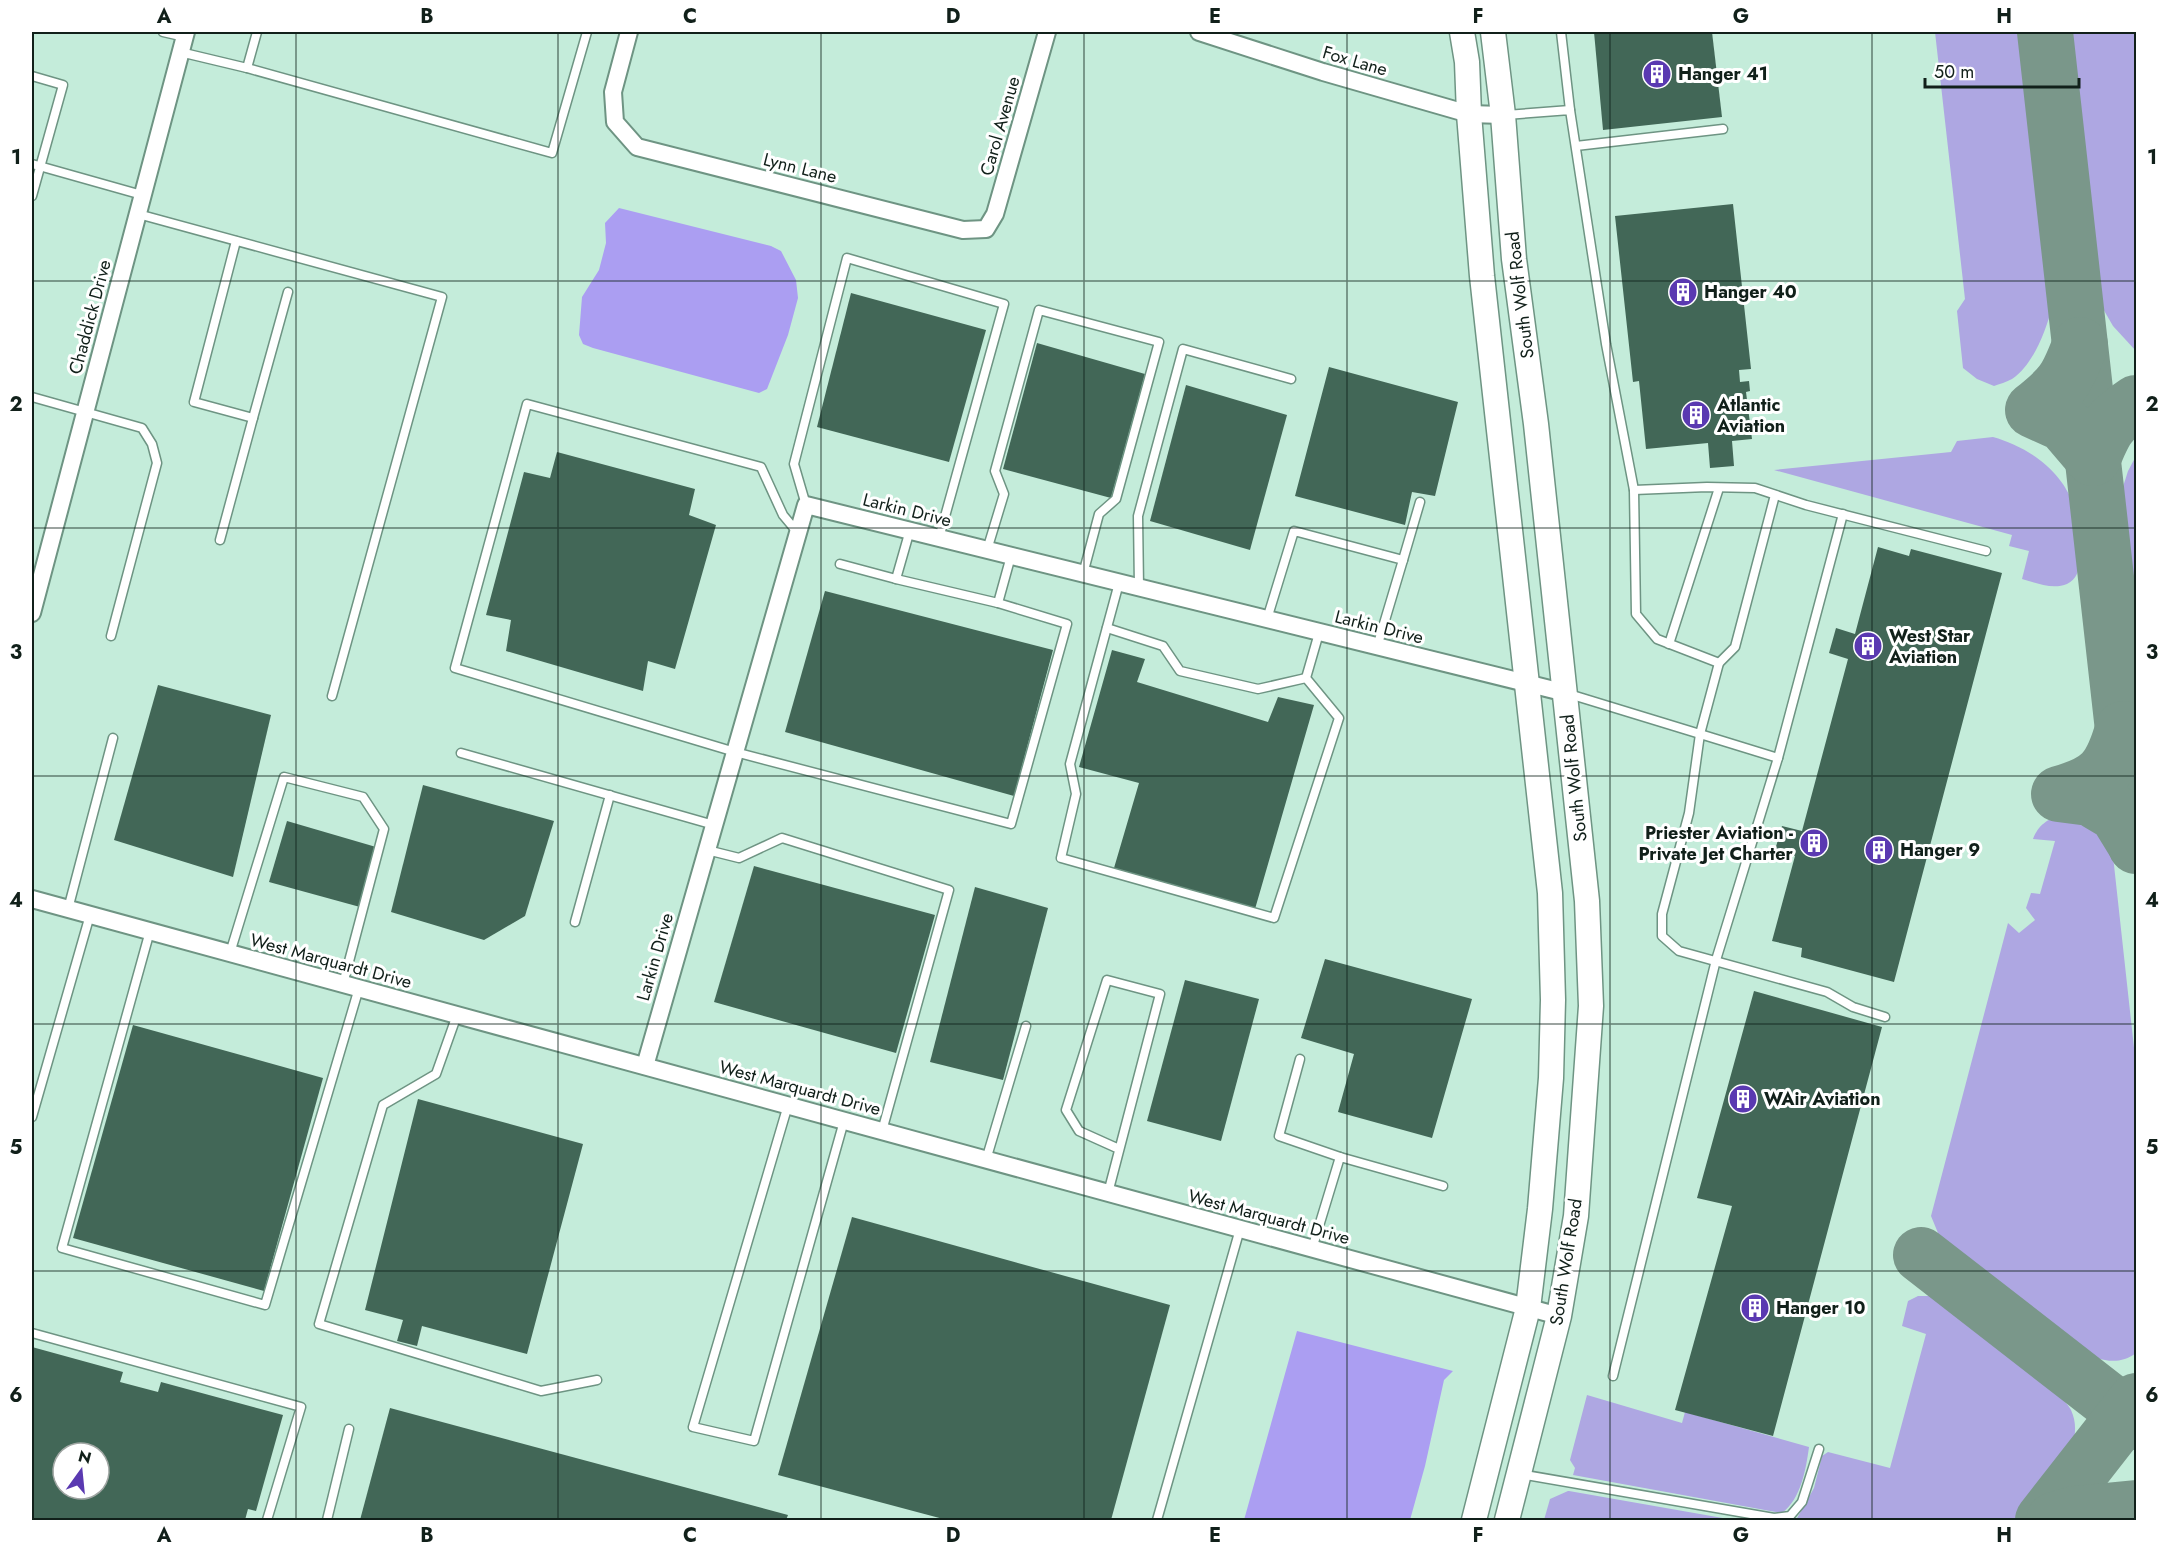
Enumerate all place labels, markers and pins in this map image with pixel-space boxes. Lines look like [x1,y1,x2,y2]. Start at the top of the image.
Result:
building icon: Hanger 41 [1641,58,1673,90]
place label: Hanger 41 [1678,61,1768,87]
building icon: Hanger 40 [1667,276,1699,308]
place label: Hanger 40 [1704,279,1797,305]
place label: Atlantic Aviation [1716,392,1785,439]
building icon: Atlantic Aviation [1680,399,1712,431]
place label: West Star Aviation [1888,623,1971,670]
building icon: West Star Aviation [1852,630,1884,662]
place label: Priester Aviation - Private Jet Charter [1638,820,1794,867]
building icon: Priester Aviation - Private Jet Charter [1798,827,1830,859]
building icon: Hanger 9 [1863,834,1895,866]
place label: Hanger 9 [1900,837,1980,863]
building icon: WAir Aviation [1727,1083,1759,1115]
place label: WAir Aviation [1764,1086,1881,1112]
building icon: Hanger 10 [1739,1292,1771,1324]
place label: Hanger 10 [1776,1295,1865,1321]

